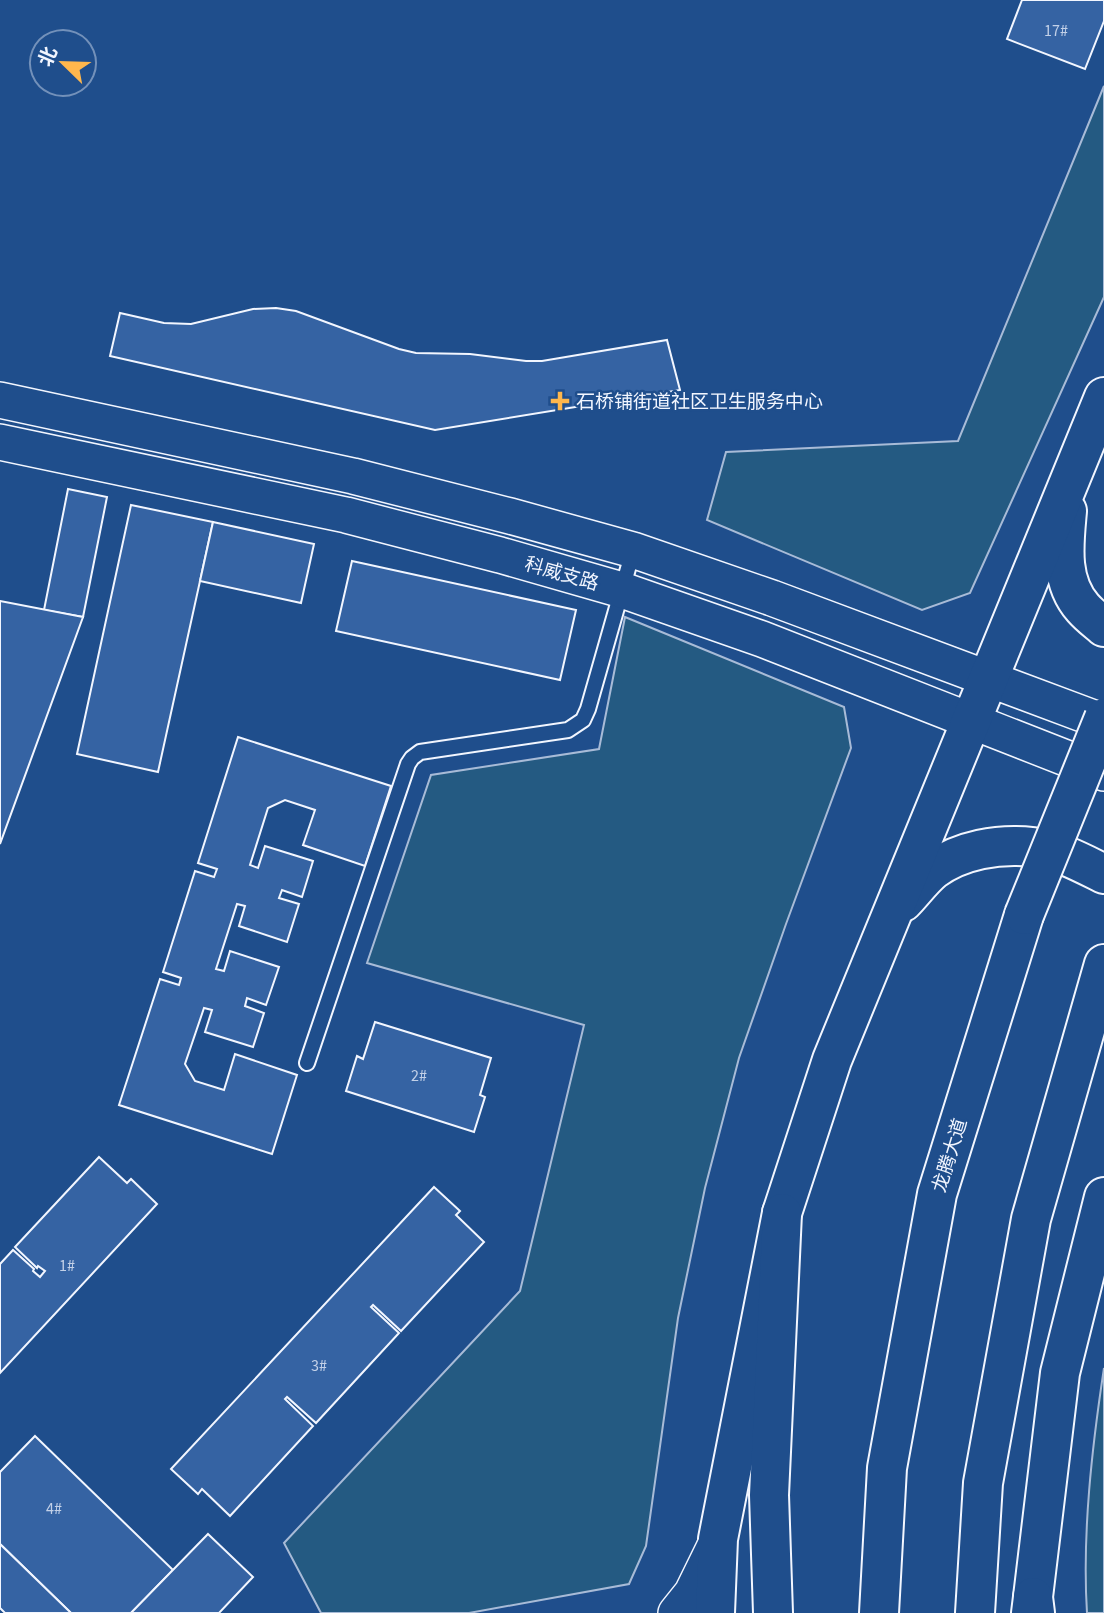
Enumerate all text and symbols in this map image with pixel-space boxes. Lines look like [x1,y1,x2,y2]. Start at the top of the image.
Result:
house number: 17# [1044,20,1068,42]
north arrow [28,28,98,98]
text: 北 [33,43,65,71]
place label: 石桥铺街道社区卫生服务中心 [576,389,823,416]
marker: 石桥铺街道社区卫生服务中心 [550,391,570,411]
street label: 科威支路 [521,551,602,598]
house number: 2# [411,1065,427,1087]
street label: 龙腾大道 [926,1115,974,1196]
house number: 1# [59,1255,75,1277]
house number: 3# [311,1355,327,1377]
house number: 4# [46,1498,62,1520]

